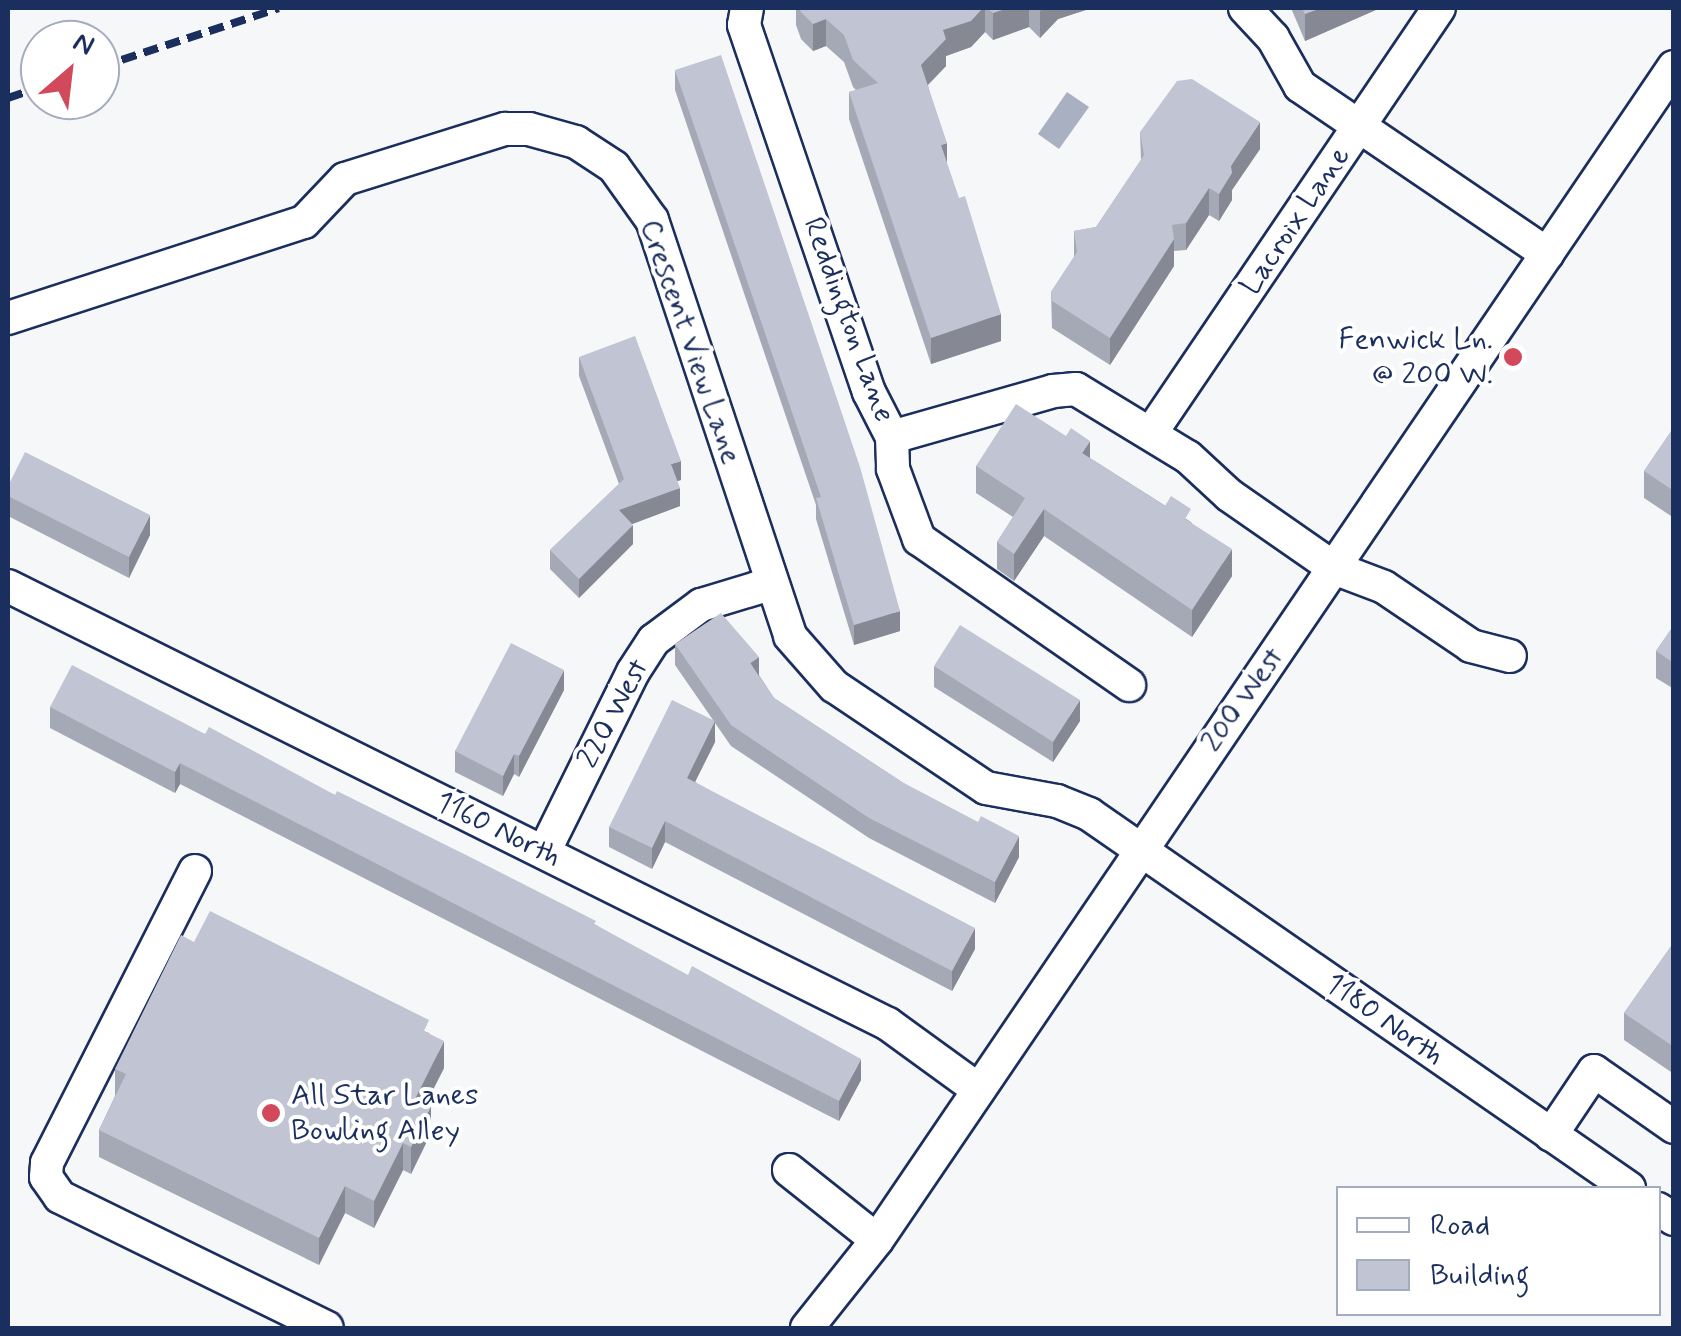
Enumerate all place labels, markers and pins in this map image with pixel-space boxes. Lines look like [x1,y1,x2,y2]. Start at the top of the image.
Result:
place label: Fenwick Ln. @ 200 W. [1336,322,1493,392]
marker: Fenwick Ln. @ 200 W. [1502,346,1524,368]
place label: All Star Lanes Bowling Alley [291,1078,474,1148]
marker: All Star Lanes Bowling Alley [260,1102,282,1124]

